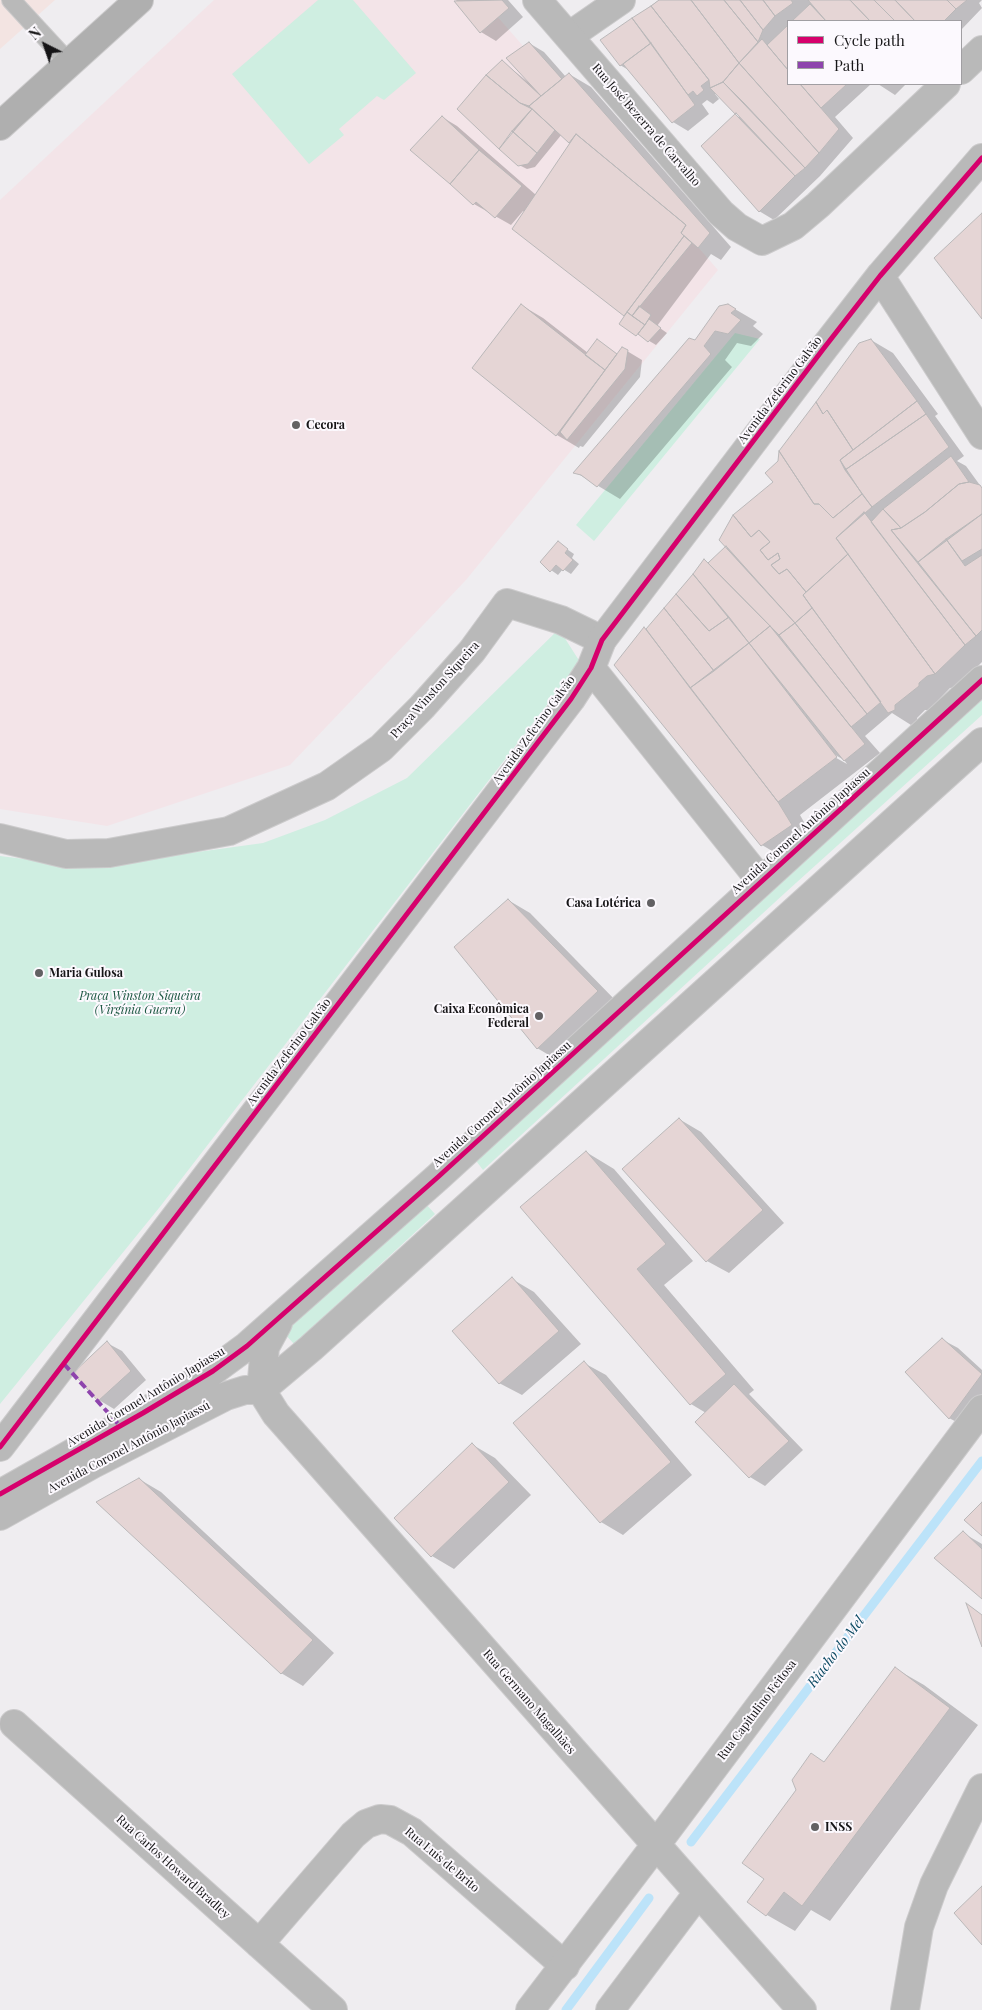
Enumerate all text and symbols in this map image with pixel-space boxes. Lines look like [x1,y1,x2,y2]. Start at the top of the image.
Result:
north arrow [20,20,70,70]
legend [787,20,962,85]
text: N [25,23,45,44]
text: Cycle path [834,30,905,50]
text: Path [834,55,864,75]
street label: Rua José Bezerra de Carvalho [589,61,703,189]
street label: Avenida Zeferino Galvão [735,333,825,447]
place label: Cecora [306,418,345,432]
marker: Cecora [290,419,302,431]
street label: Praça Winston Siqueira [388,639,482,741]
street label: Avenida Zeferino Galvão [490,673,578,787]
street label: Avenida Coronel Antônio Japiassu [729,765,873,897]
place label: Casa Lotérica [566,896,641,910]
marker: Casa Lotérica [645,897,657,909]
place label: Maria Gulosa [49,966,123,980]
marker: Maria Gulosa [33,967,45,979]
park label: Praça Winston Siqueira (Virgínia Guerra) [79,989,201,1017]
street label: Avenida Zeferino Galvão [244,995,334,1109]
place label: Caixa Econômica Federal [434,1002,529,1030]
marker: Caixa Econômica Federal [533,1010,545,1022]
street label: Avenida Coronel Antônio Japiassu [430,1038,574,1170]
street label: Avenida Coronel Antônio Japiassu [64,1344,228,1450]
street label: Avenida Coronel Antônio Japiassú [45,1398,213,1496]
water label: Riacho do Mel [804,1613,868,1691]
street label: Rua Germano Magalhães [480,1647,578,1757]
street label: Rua Capitulino Feitosa [715,1657,799,1763]
street label: Rua Carlos Howard Bradley [113,1812,233,1922]
place label: INSS [825,1820,852,1834]
marker: INSS [809,1821,821,1833]
street label: Rua Luís de Brito [402,1825,482,1895]

